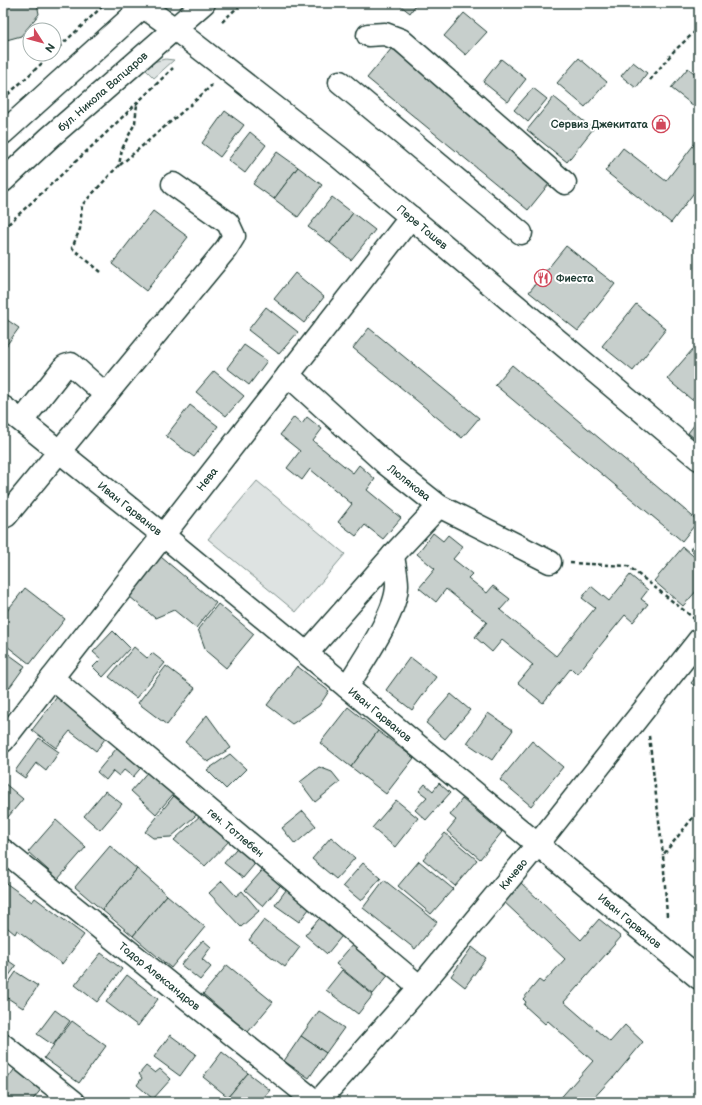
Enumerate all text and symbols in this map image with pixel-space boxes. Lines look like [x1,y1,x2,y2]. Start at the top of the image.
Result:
north arrow [22,22,62,62]
text: N [42,40,57,55]
street label: бул. Никола Вапцаров [55,49,150,134]
shop icon: Сервиз Джекитата [651,114,671,134]
place label: Сервиз Джекитата [551,118,649,131]
street label: Пере Тошев [394,202,451,252]
restaurant icon: Фиеста [533,268,553,288]
place label: Фиеста [556,272,594,285]
street label: Люлякова [384,461,434,504]
street label: Нева [194,464,221,494]
street label: Иван Гарванов [95,479,165,538]
street label: Иван Гарванов [346,684,415,745]
street label: ген. Тотлебен [205,805,267,860]
street label: Кичево [496,856,530,892]
street label: Иван Гарванов [595,891,664,951]
street label: Тодор Александров [116,939,203,1013]

